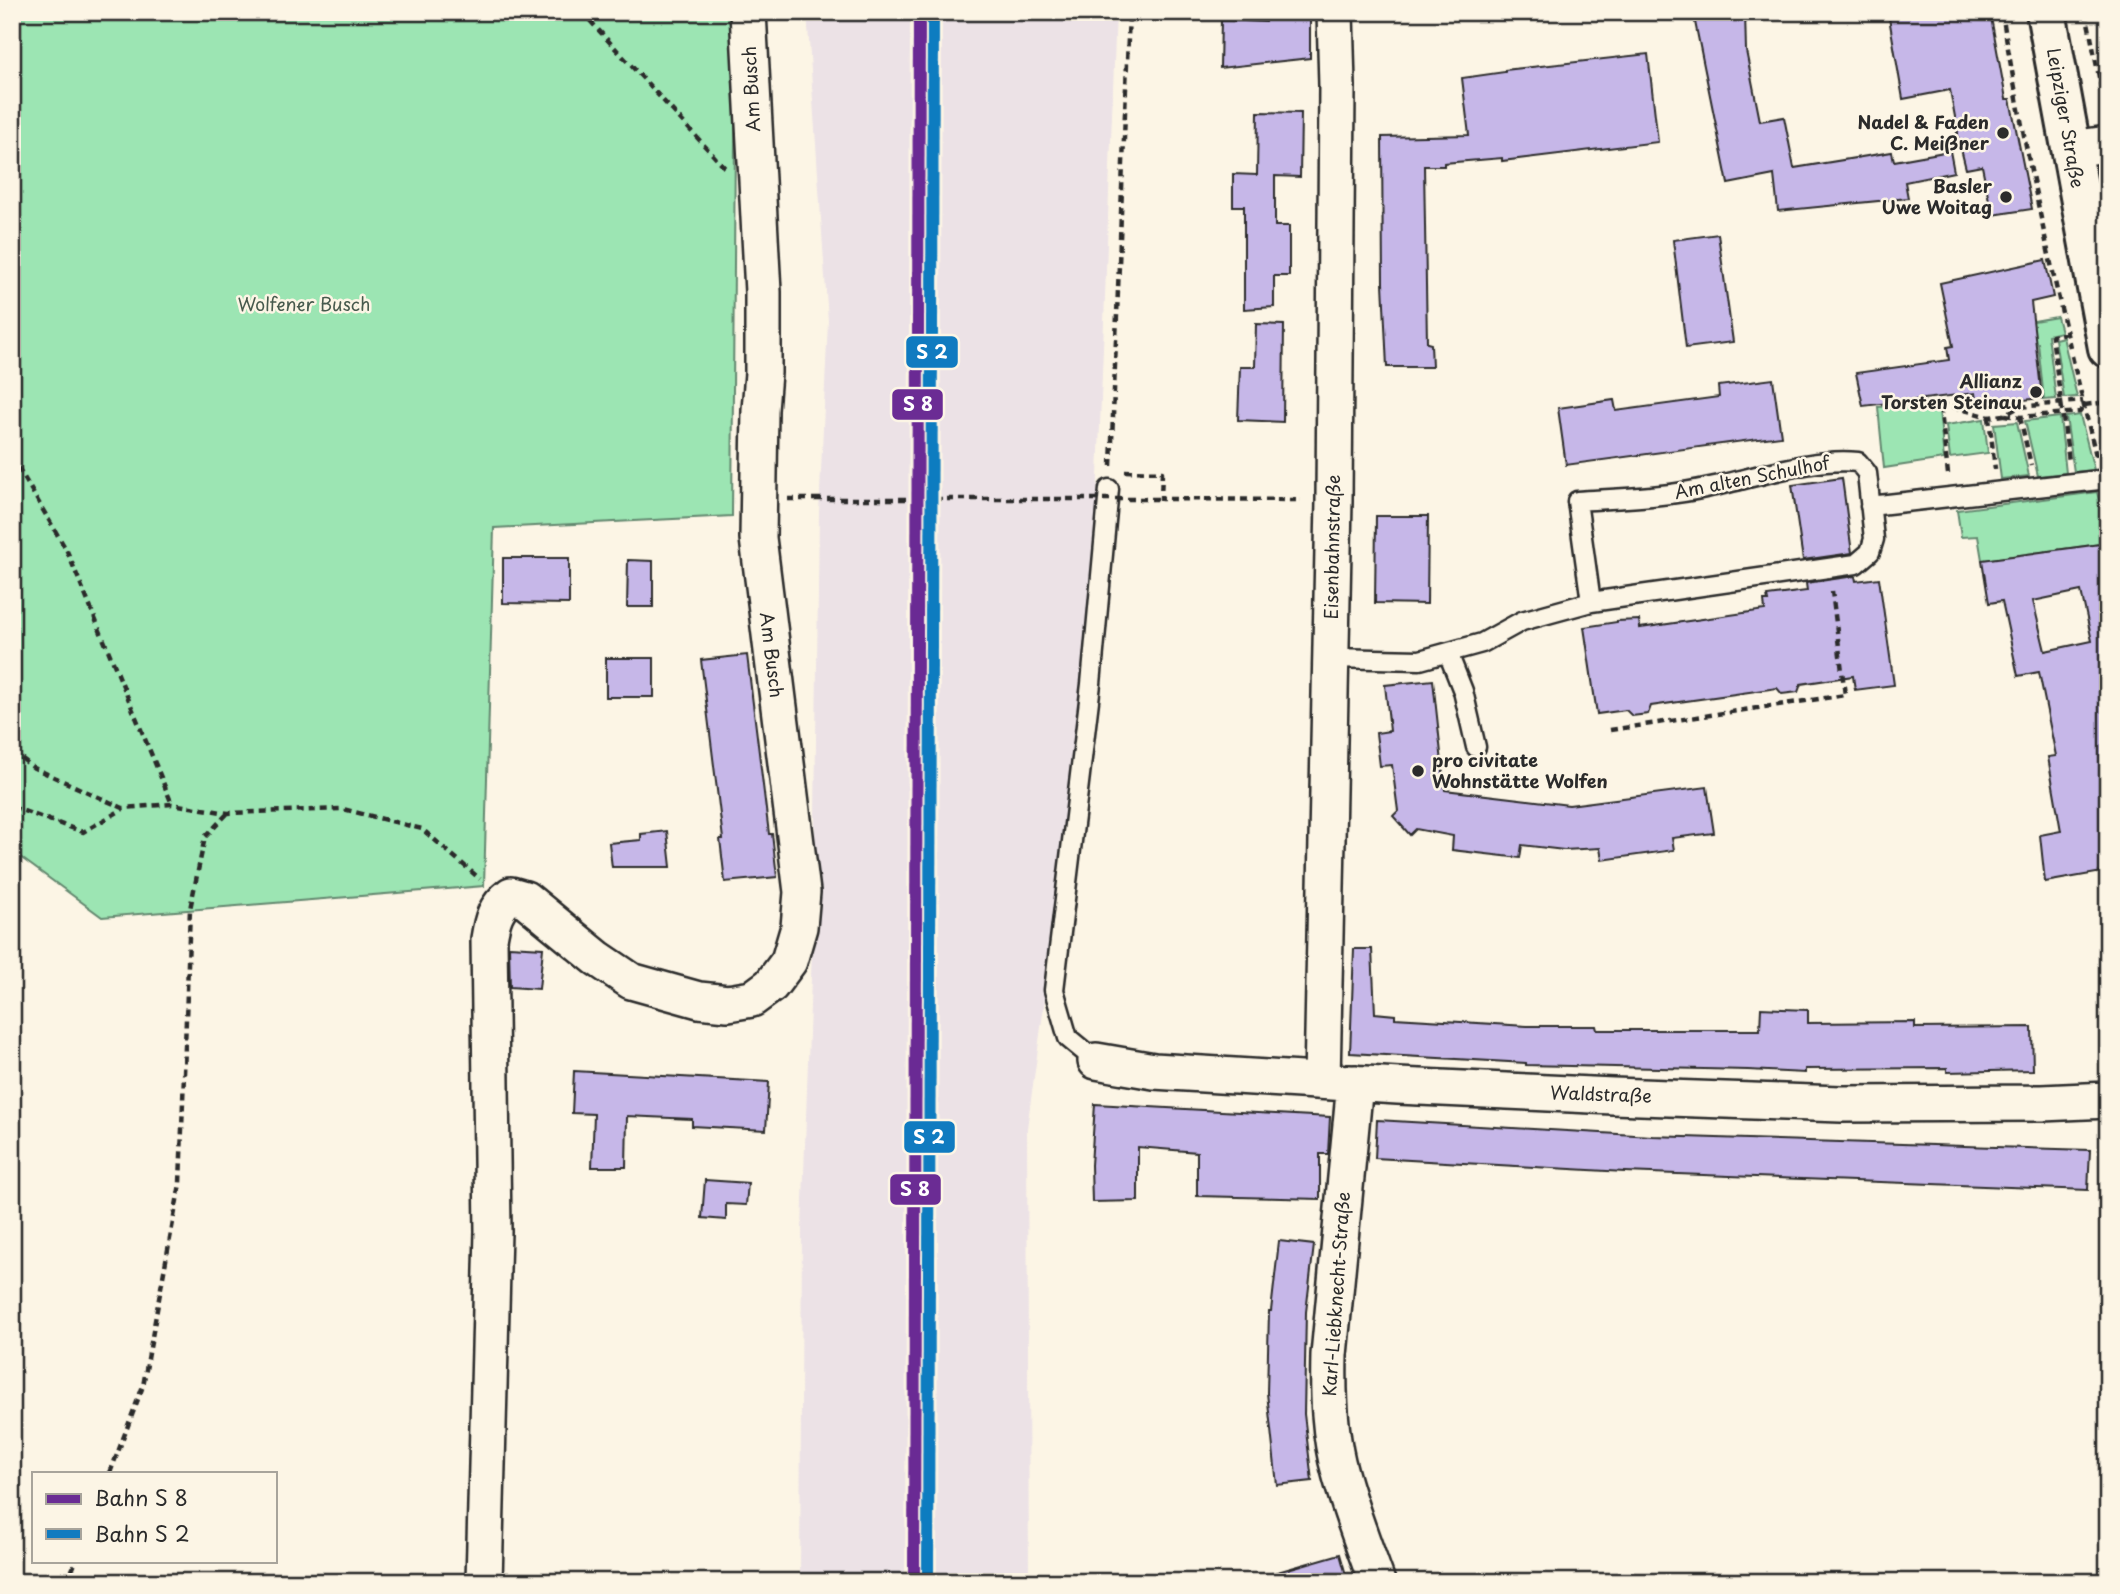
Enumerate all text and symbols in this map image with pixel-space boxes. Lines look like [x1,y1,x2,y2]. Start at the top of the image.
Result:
street label: Am Busch [735,45,766,133]
street label: Leipziger Straße [2041,46,2092,190]
place label: Nadel & Faden C. Meißner [1857,108,1990,156]
marker: Nadel & Faden C. Meißner [1995,125,2011,141]
place label: Basler Uwe Woitag [1881,172,1993,220]
marker: Basler Uwe Woitag [1998,189,2014,205]
park label: Wolfener Busch [238,290,370,317]
line badge: S 2 [905,335,959,369]
text: S 2 [916,337,948,365]
place label: Allianz Torsten Steinau [1881,367,2022,415]
marker: Allianz Torsten Steinau [2028,384,2044,400]
line badge: S 8 [891,388,944,421]
text: S 8 [903,389,933,417]
street label: Am alten Schulhof [1672,448,1834,505]
street label: Eisenbahnstraße [1317,474,1346,620]
street label: Am Busch [754,611,791,699]
place label: pro civitate Wohnstätte Wolfen [1432,746,1608,794]
marker: pro civitate Wohnstätte Wolfen [1410,763,1426,779]
street label: Waldstraße [1550,1078,1652,1109]
line badge: S 2 [903,1120,956,1154]
text: S 2 [913,1122,945,1150]
line badge: S 8 [889,1173,942,1206]
text: S 8 [900,1174,930,1202]
street label: Karl-Liebknecht-Straße [1315,1191,1356,1397]
legend [32,1472,276,1562]
text: Bahn S 8 [94,1481,188,1513]
text: Bahn S 2 [94,1517,190,1549]

